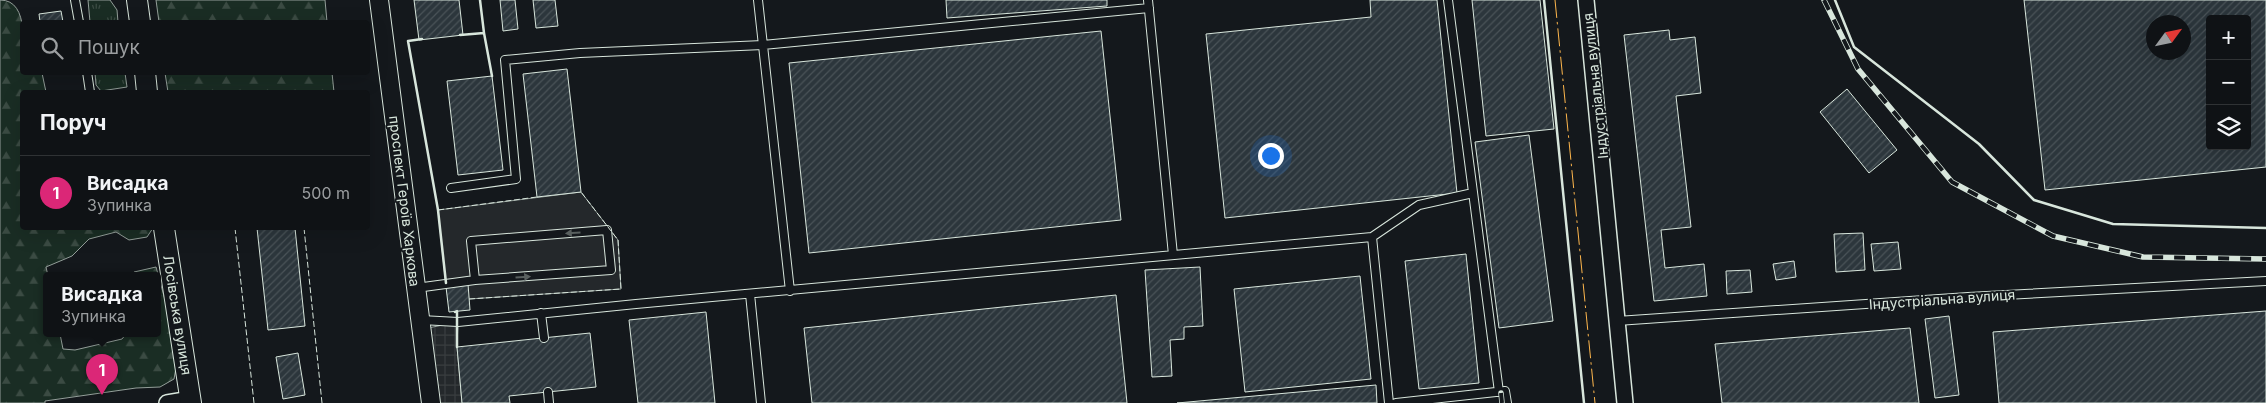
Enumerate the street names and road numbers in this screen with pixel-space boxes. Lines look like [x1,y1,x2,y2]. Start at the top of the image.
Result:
street label: Індустріальна вулиця [1579,12,1611,160]
street label: проспект Героїв Харкова [386,115,424,287]
street label: Лосівська вулиця [160,254,196,376]
street label: Індустріальна вулиця [1868,285,2016,313]

